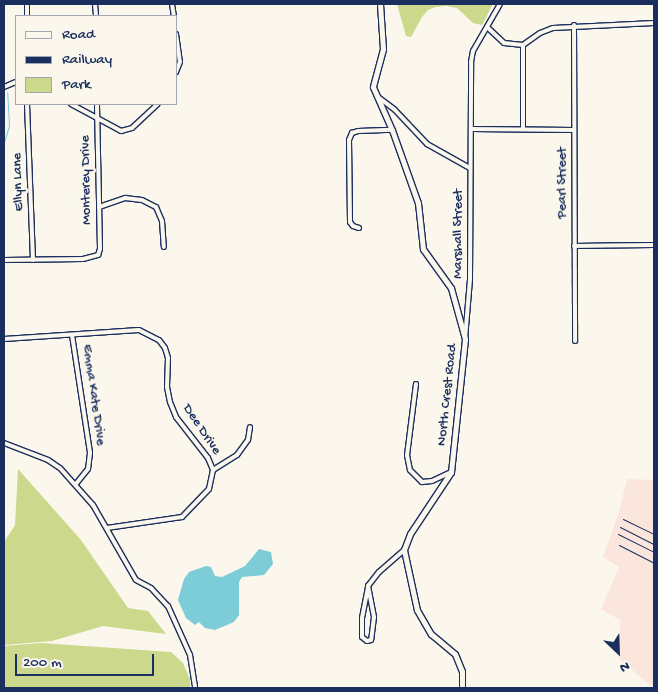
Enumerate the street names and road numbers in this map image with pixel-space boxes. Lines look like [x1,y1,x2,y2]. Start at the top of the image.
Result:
street label: Monterey Drive [78,135,96,225]
street label: Pearl Street [555,147,571,219]
street label: Ellyn Lane [10,152,28,212]
street label: Marshall Street [451,189,467,279]
street label: Emma Kate Drive [78,343,108,447]
street label: North Crest Road [434,343,462,447]
street label: Dee Drive [178,402,224,458]

